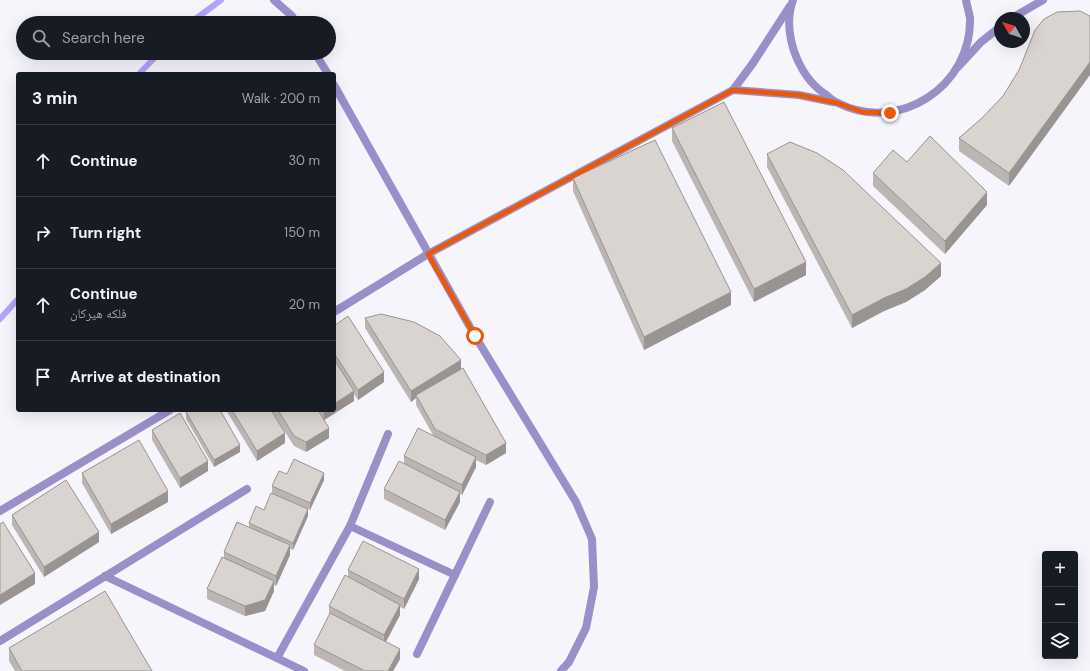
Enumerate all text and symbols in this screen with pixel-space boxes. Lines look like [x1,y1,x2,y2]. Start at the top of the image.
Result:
north arrow [994,12,1030,48]
search box [16,16,336,60]
icon: search [30,27,52,49]
text: Search here [62,28,145,48]
text: 3 min [32,87,77,109]
text: Walk · 200 m [242,90,320,107]
route end [881,104,899,122]
icon: ahead [32,150,54,172]
text: Continue [70,151,138,171]
text: 30 m [288,152,320,169]
icon: right [32,222,54,244]
text: Turn right [70,223,141,243]
text: 150 m [284,224,320,241]
text: Continue [70,284,138,304]
icon: ahead [32,294,54,316]
text: 20 m [289,296,320,313]
text: فلکه هیرکان [70,305,127,322]
route start [466,327,484,345]
icon: arrive [32,366,54,388]
text: Arrive at destination [70,367,221,387]
map controls [1042,551,1078,659]
button: + [1042,551,1078,587]
button: − [1042,587,1078,623]
button: layers [1042,623,1078,659]

